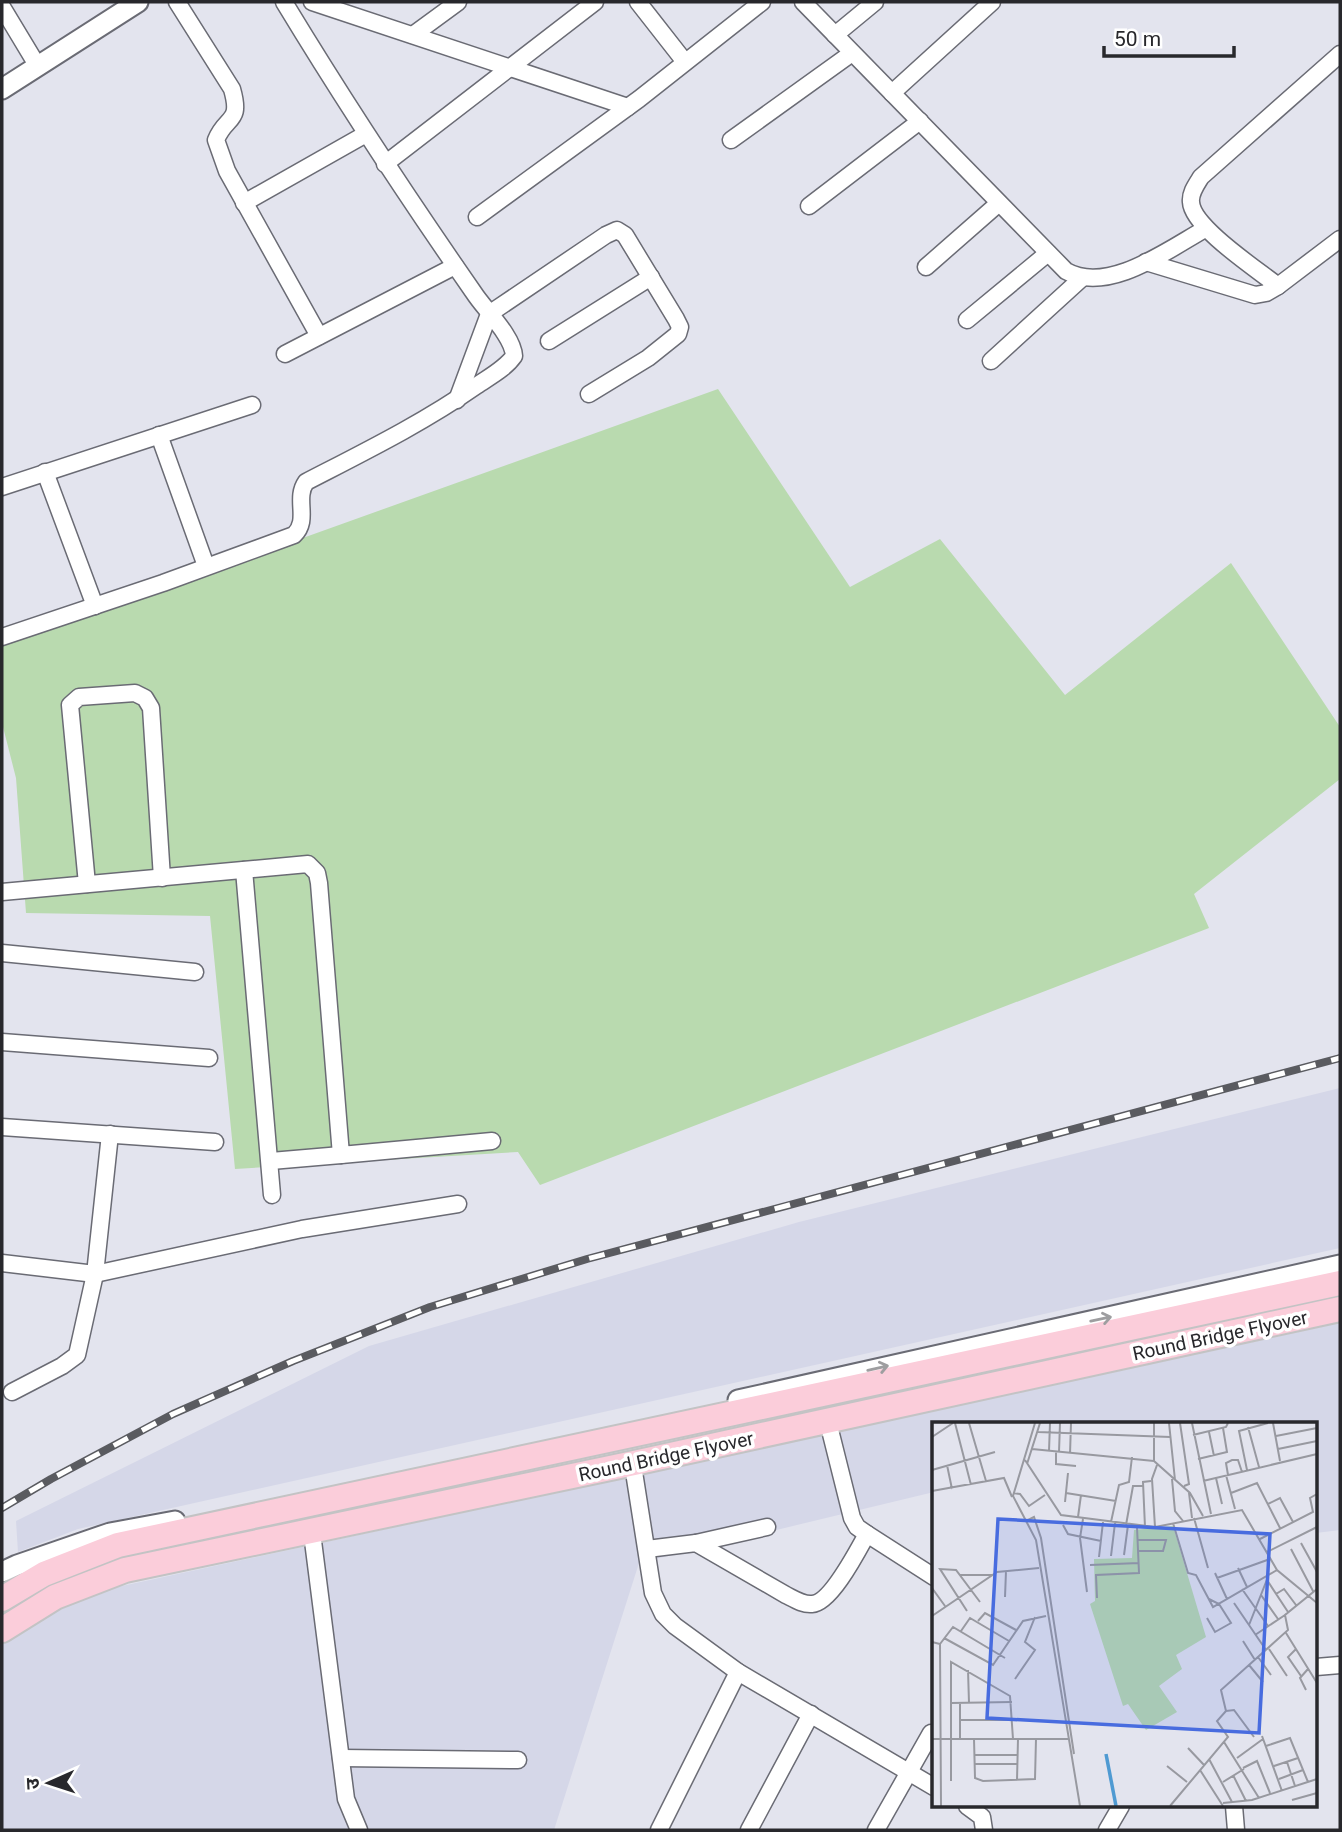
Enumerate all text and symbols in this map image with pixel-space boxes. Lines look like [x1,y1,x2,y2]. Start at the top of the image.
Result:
scale bar [1104,14,1234,58]
text: 50 m [1114,27,1161,51]
street label: Round Bridge Flyover [1131,1306,1310,1365]
one-way arrow [1089,1311,1112,1325]
one-way arrow [867,1360,889,1373]
inset map [932,1422,1318,1808]
street label: Round Bridge Flyover [577,1427,756,1486]
north arrow [14,1748,84,1818]
text: उ [21,1777,44,1790]

